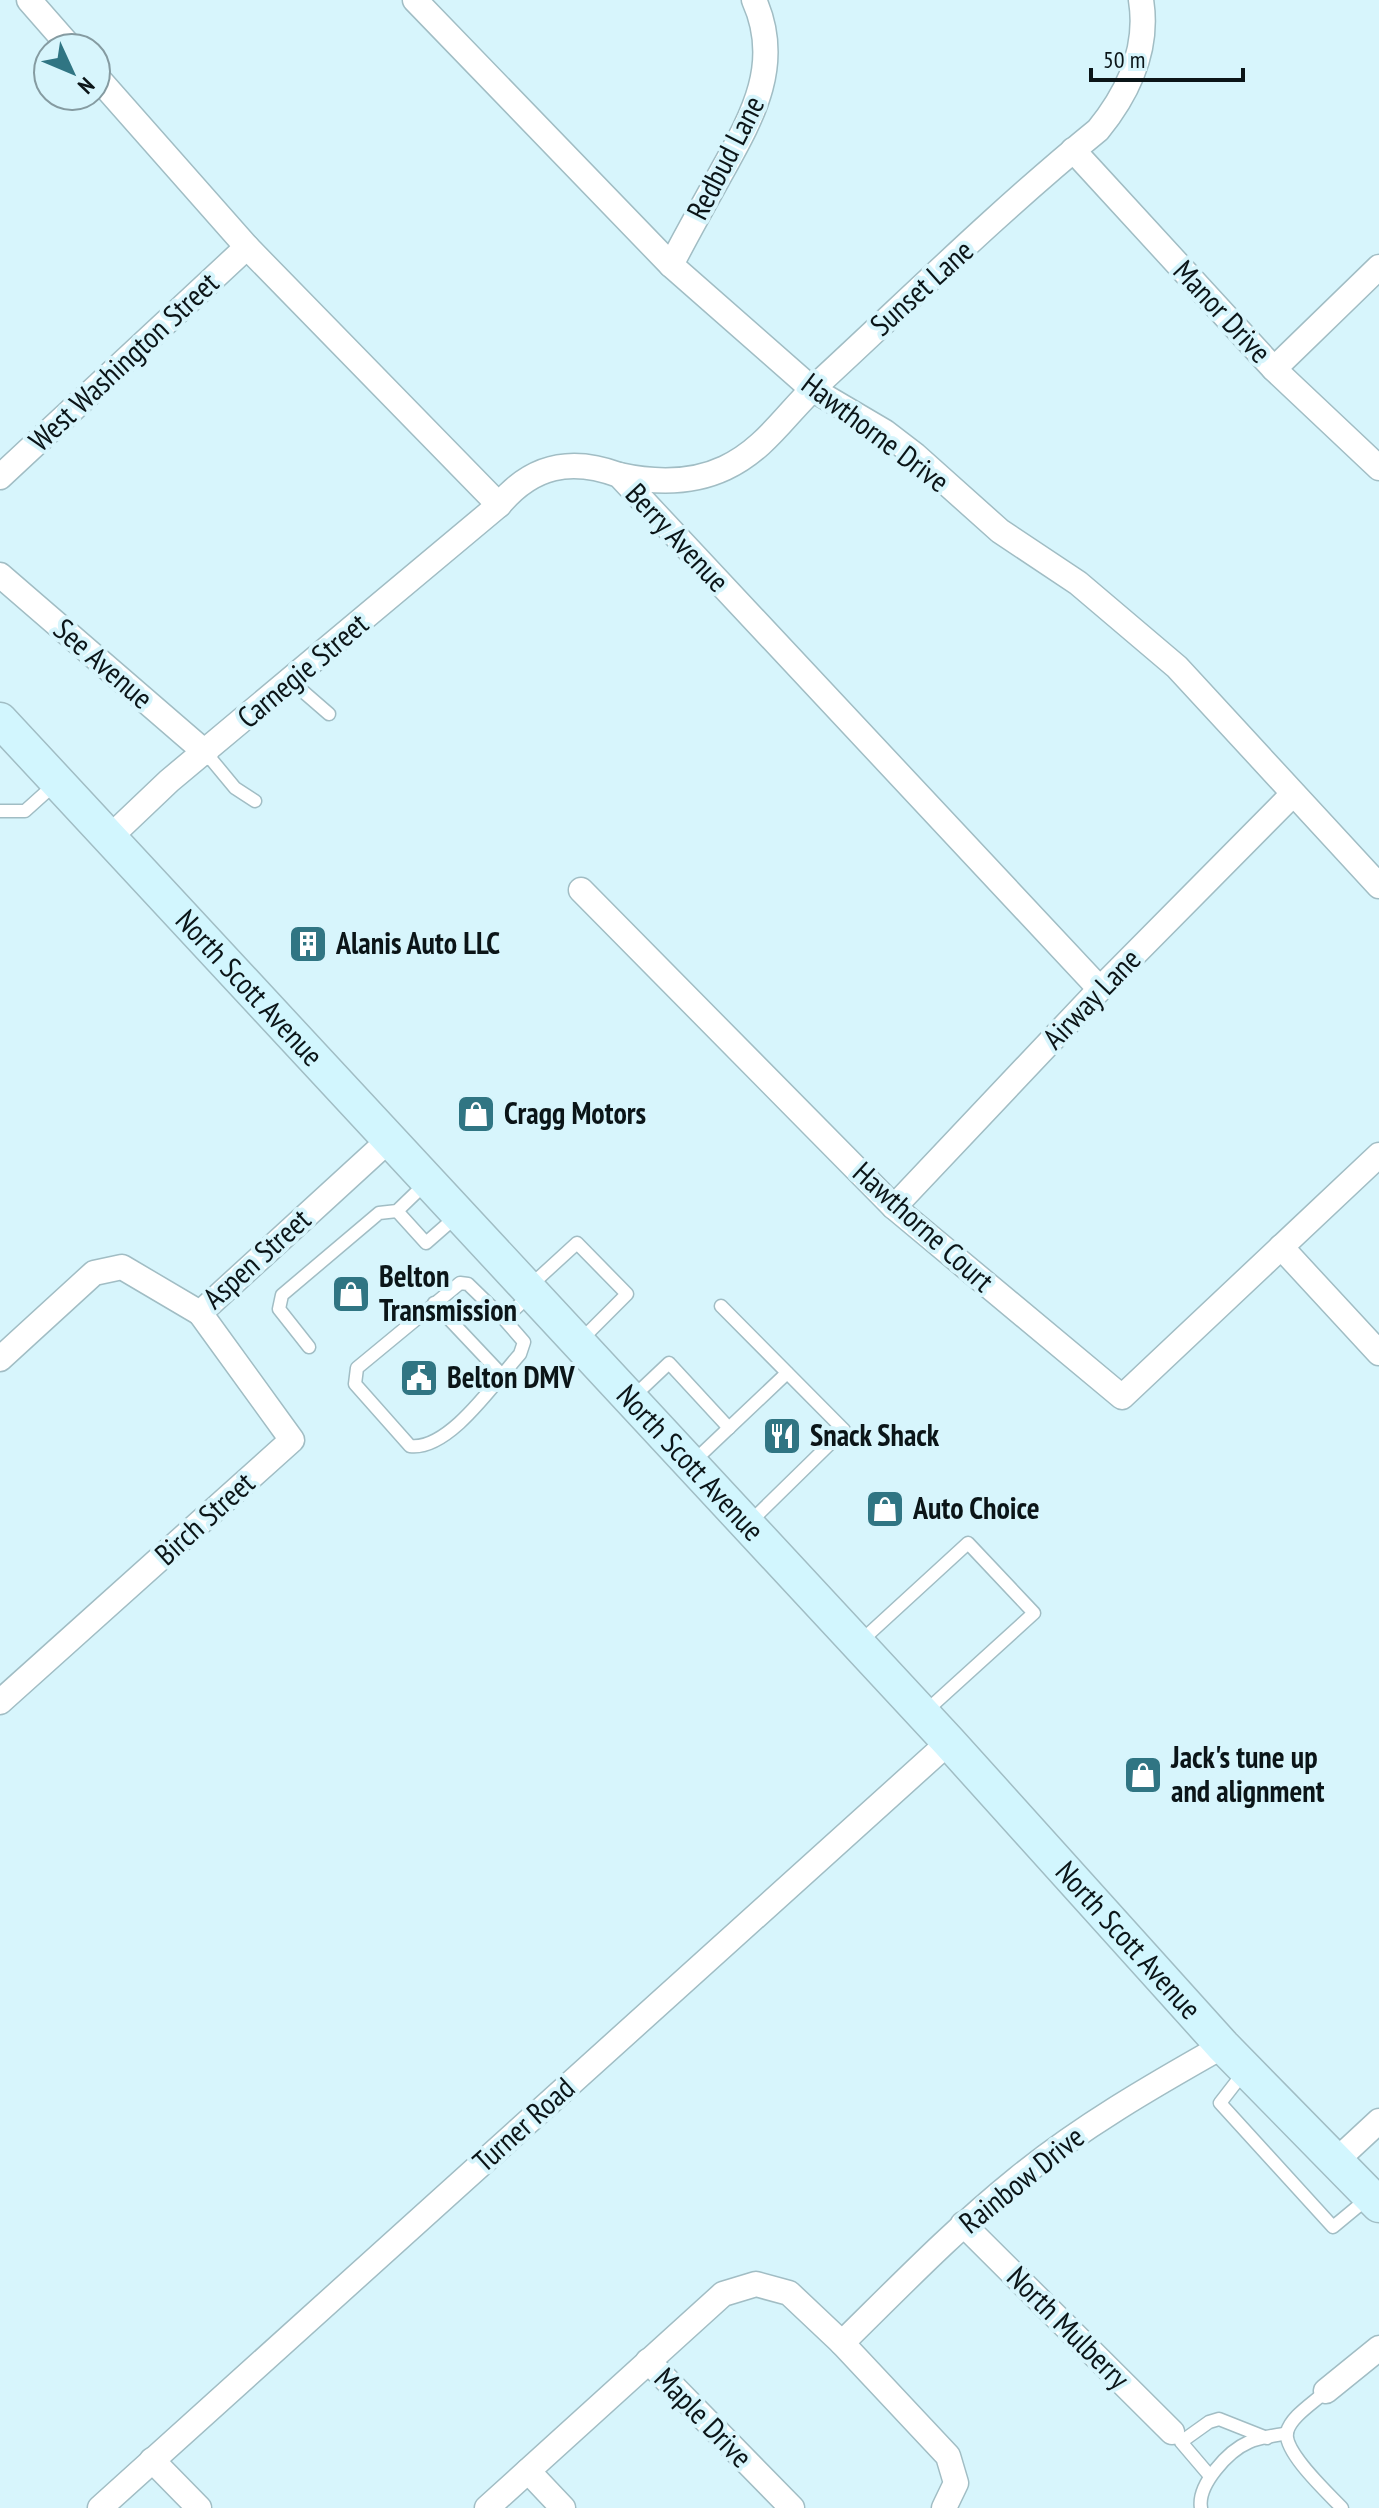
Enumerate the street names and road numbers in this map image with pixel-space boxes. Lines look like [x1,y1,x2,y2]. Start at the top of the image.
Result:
street label: Redbud Lane [677,89,772,226]
street label: Sunset Lane [861,230,981,343]
street label: Manor Drive [1166,251,1280,370]
street label: West Washington Street [20,262,227,459]
street label: Hawthorne Drive [794,364,957,500]
street label: Berry Avenue [618,474,738,600]
street label: Carnegie Street [229,603,376,736]
street label: See Avenue [46,609,162,717]
street label: North Scott Avenue [168,901,332,1074]
street label: Airway Lane [1033,939,1148,1056]
street label: Hawthorne Court [845,1152,1003,1300]
street label: Aspen Street [194,1199,318,1316]
street label: North Scott Avenue [609,1376,773,1549]
street label: Birch Street [146,1462,263,1573]
street label: North Scott Avenue [1048,1852,1210,2027]
street label: Turner Road [464,2068,582,2180]
street label: Rainbow Drive [951,2117,1092,2241]
street label: North Mulberry [999,2257,1139,2397]
street label: Maple Drive [647,2359,761,2475]

